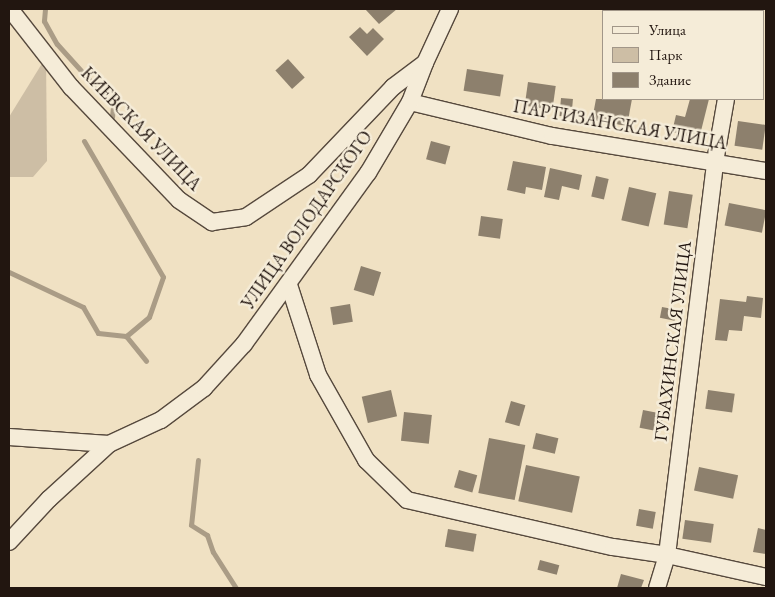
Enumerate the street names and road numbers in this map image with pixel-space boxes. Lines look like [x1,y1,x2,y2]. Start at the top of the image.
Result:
street label: КИЕВСКАЯ УЛИЦА [76,63,206,195]
street label: ПАРТИЗАНСКАЯ УЛИЦА [511,96,729,154]
street label: УЛИЦА ВОЛОДАРСКОГО [237,127,377,313]
street label: ГУБАХИНСКАЯ УЛИЦА [650,240,696,442]

